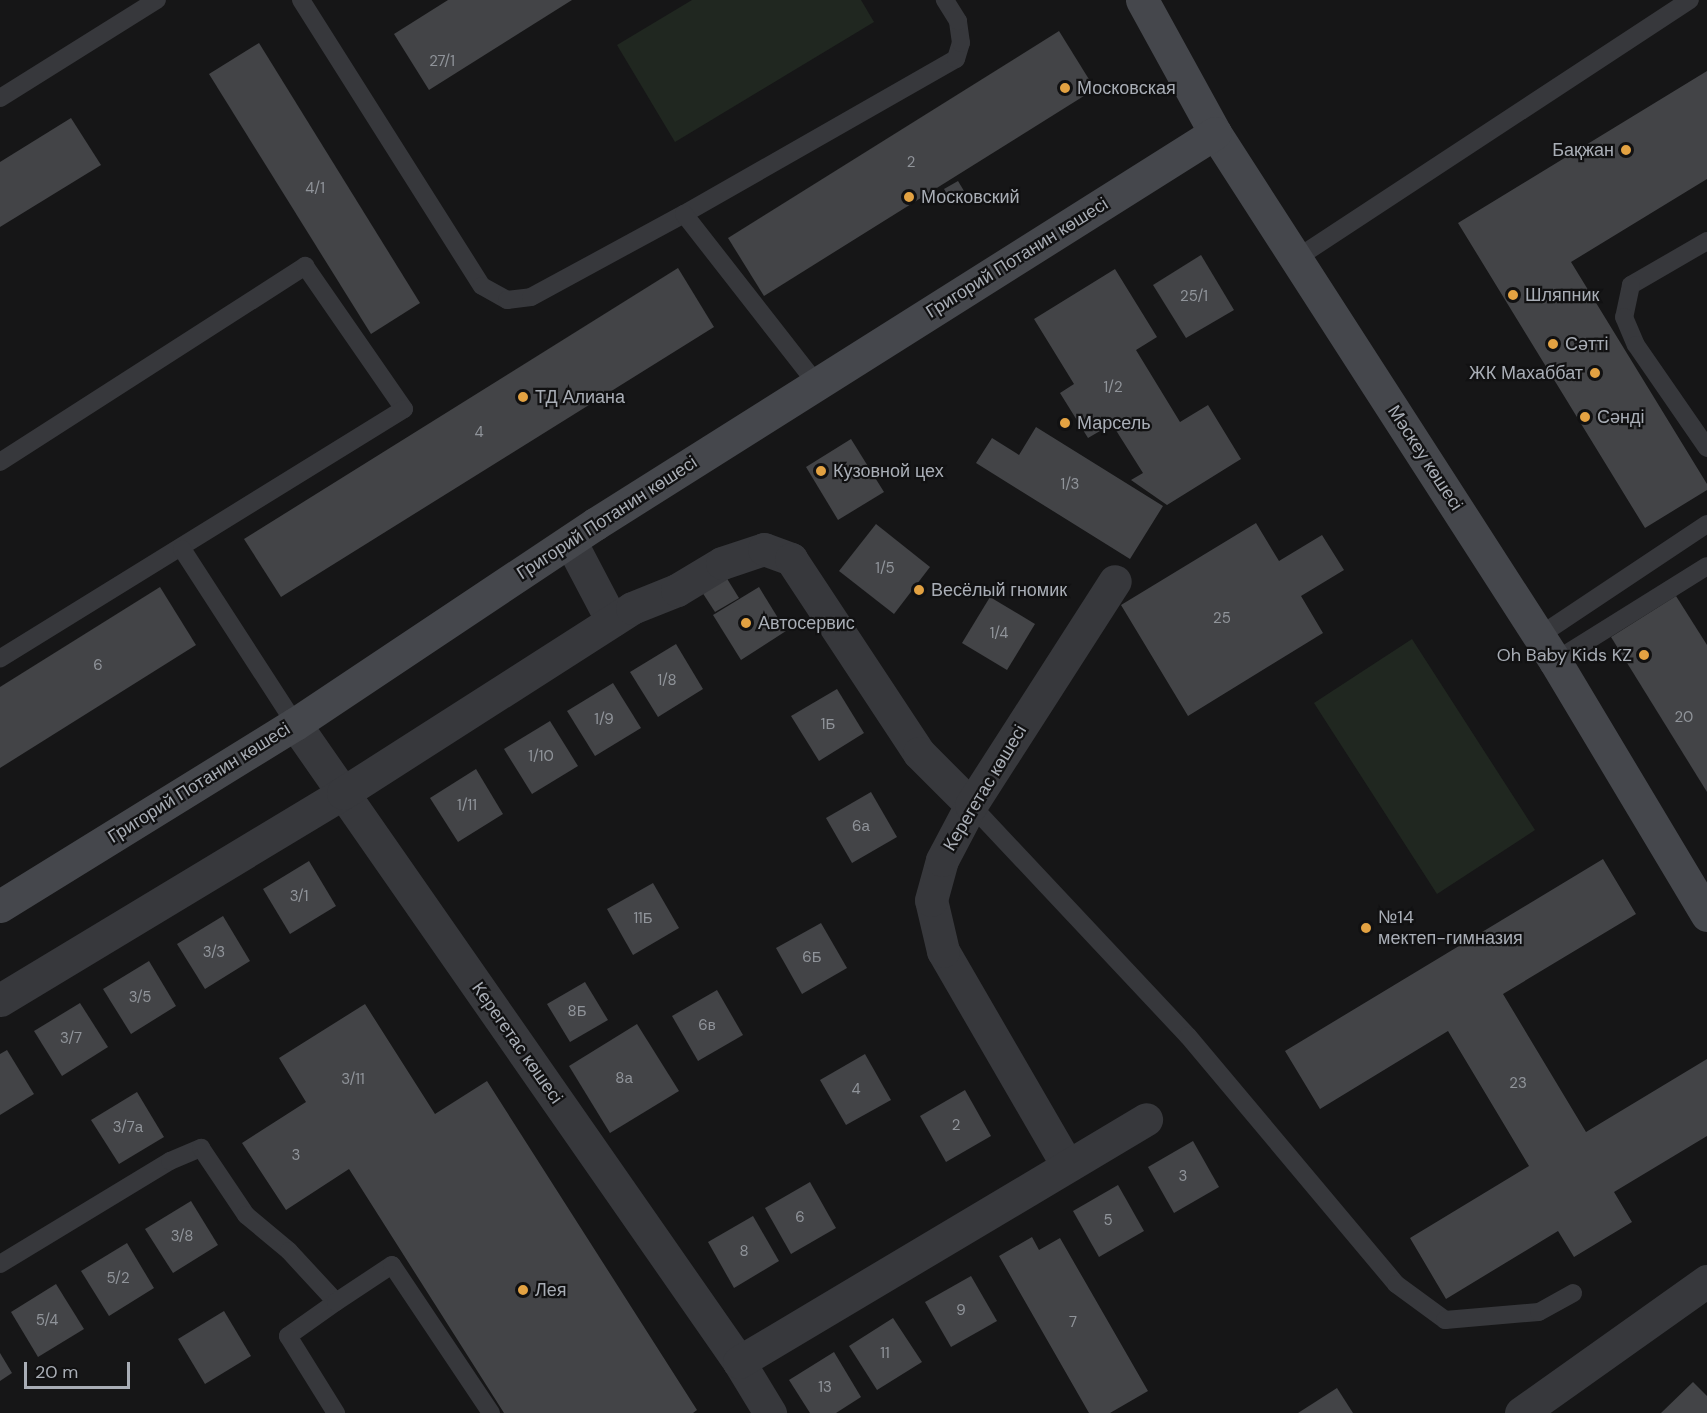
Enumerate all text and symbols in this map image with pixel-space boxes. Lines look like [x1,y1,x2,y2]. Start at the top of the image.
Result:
house number: 27/1 [429,53,455,71]
place label: Московская [1077,77,1176,99]
marker: Московская [1058,81,1072,95]
place label: Бақжан [1552,139,1614,161]
marker: Бақжан [1619,143,1633,157]
house number: 2 [907,154,915,172]
house number: 4/1 [305,180,325,198]
place label: Московский [921,186,1020,208]
marker: Московский [902,190,916,204]
street label: Григорий Потанин көшесі [922,193,1112,323]
place label: Шляпник [1525,284,1599,306]
house number: 25/1 [1180,288,1208,306]
marker: Шляпник [1506,288,1520,302]
place label: Сәтті [1565,333,1608,355]
marker: Сәтті [1546,337,1560,351]
place label: ЖК Махаббат [1469,362,1583,384]
marker: ЖК Махаббат [1588,366,1602,380]
house number: 1/2 [1103,379,1123,397]
place label: ТД Алиана [535,386,625,408]
marker: ТД Алиана [516,390,530,404]
street label: Мәскеу көшесі [1383,401,1467,515]
place label: Сәнді [1597,406,1644,428]
marker: Сәнді [1578,410,1592,424]
place label: Марсель [1077,412,1151,434]
marker: Марсель [1058,416,1072,430]
house number: 4 [474,424,484,442]
street label: Григорий Потанин көшесі [513,452,701,584]
place label: Кузовной цех [833,460,944,482]
marker: Кузовной цех [814,464,828,478]
house number: 1/3 [1061,476,1079,494]
house number: 1/5 [875,560,895,578]
place label: Весёлый гномик [931,579,1067,601]
marker: Весёлый гномик [912,583,926,597]
house number: 25 [1213,610,1231,628]
place label: Автосервис [758,612,855,634]
marker: Автосервис [739,616,753,630]
house number: 1/4 [990,625,1008,643]
place label: Oh Baby Kids KZ [1497,644,1632,666]
marker: Oh Baby Kids KZ [1637,648,1651,662]
house number: 6 [93,657,103,675]
house number: 1/8 [657,672,677,690]
house number: 20 [1675,709,1693,727]
house number: 1/9 [594,711,614,729]
house number: 1Б [821,716,835,734]
street label: Григорий Потанин көшесі [104,718,294,848]
street label: Керегетас көшесі [939,721,1031,855]
house number: 1/10 [528,748,554,766]
house number: 1/11 [457,797,477,815]
house number: 6а [852,818,870,836]
house number: 3/1 [290,888,308,906]
place label: №14 мектеп-гимназия [1378,907,1523,950]
house number: 11Б [633,910,653,928]
marker: №14 мектеп-гимназия [1359,921,1373,935]
house number: 3/3 [203,944,225,962]
house number: 6Б [802,949,822,967]
street label: Керегетас көшесі [467,978,567,1108]
house number: 3/5 [129,989,151,1007]
house number: 8Б [568,1003,586,1021]
house number: 6в [698,1017,716,1035]
house number: 3/7 [60,1030,82,1048]
house number: 8а [615,1070,633,1088]
house number: 3/11 [341,1071,365,1089]
house number: 23 [1509,1075,1527,1093]
house number: 4 [851,1081,861,1099]
house number: 2 [952,1117,960,1135]
house number: 3/7а [113,1119,143,1137]
house number: 3 [292,1147,300,1165]
house number: 3 [1179,1168,1187,1186]
house number: 6 [795,1209,805,1227]
house number: 5 [1103,1212,1113,1230]
house number: 3/8 [171,1228,193,1246]
house number: 8 [739,1243,749,1261]
house number: 5/2 [106,1270,130,1288]
place label: Лея [535,1279,567,1301]
marker: Лея [516,1283,530,1297]
house number: 9 [956,1302,966,1320]
house number: 5/4 [36,1312,58,1330]
house number: 7 [1069,1314,1077,1332]
house number: 11 [880,1345,890,1363]
scale bar [27,1350,134,1388]
text: 20 m [35,1360,78,1384]
house number: 13 [818,1379,832,1397]

